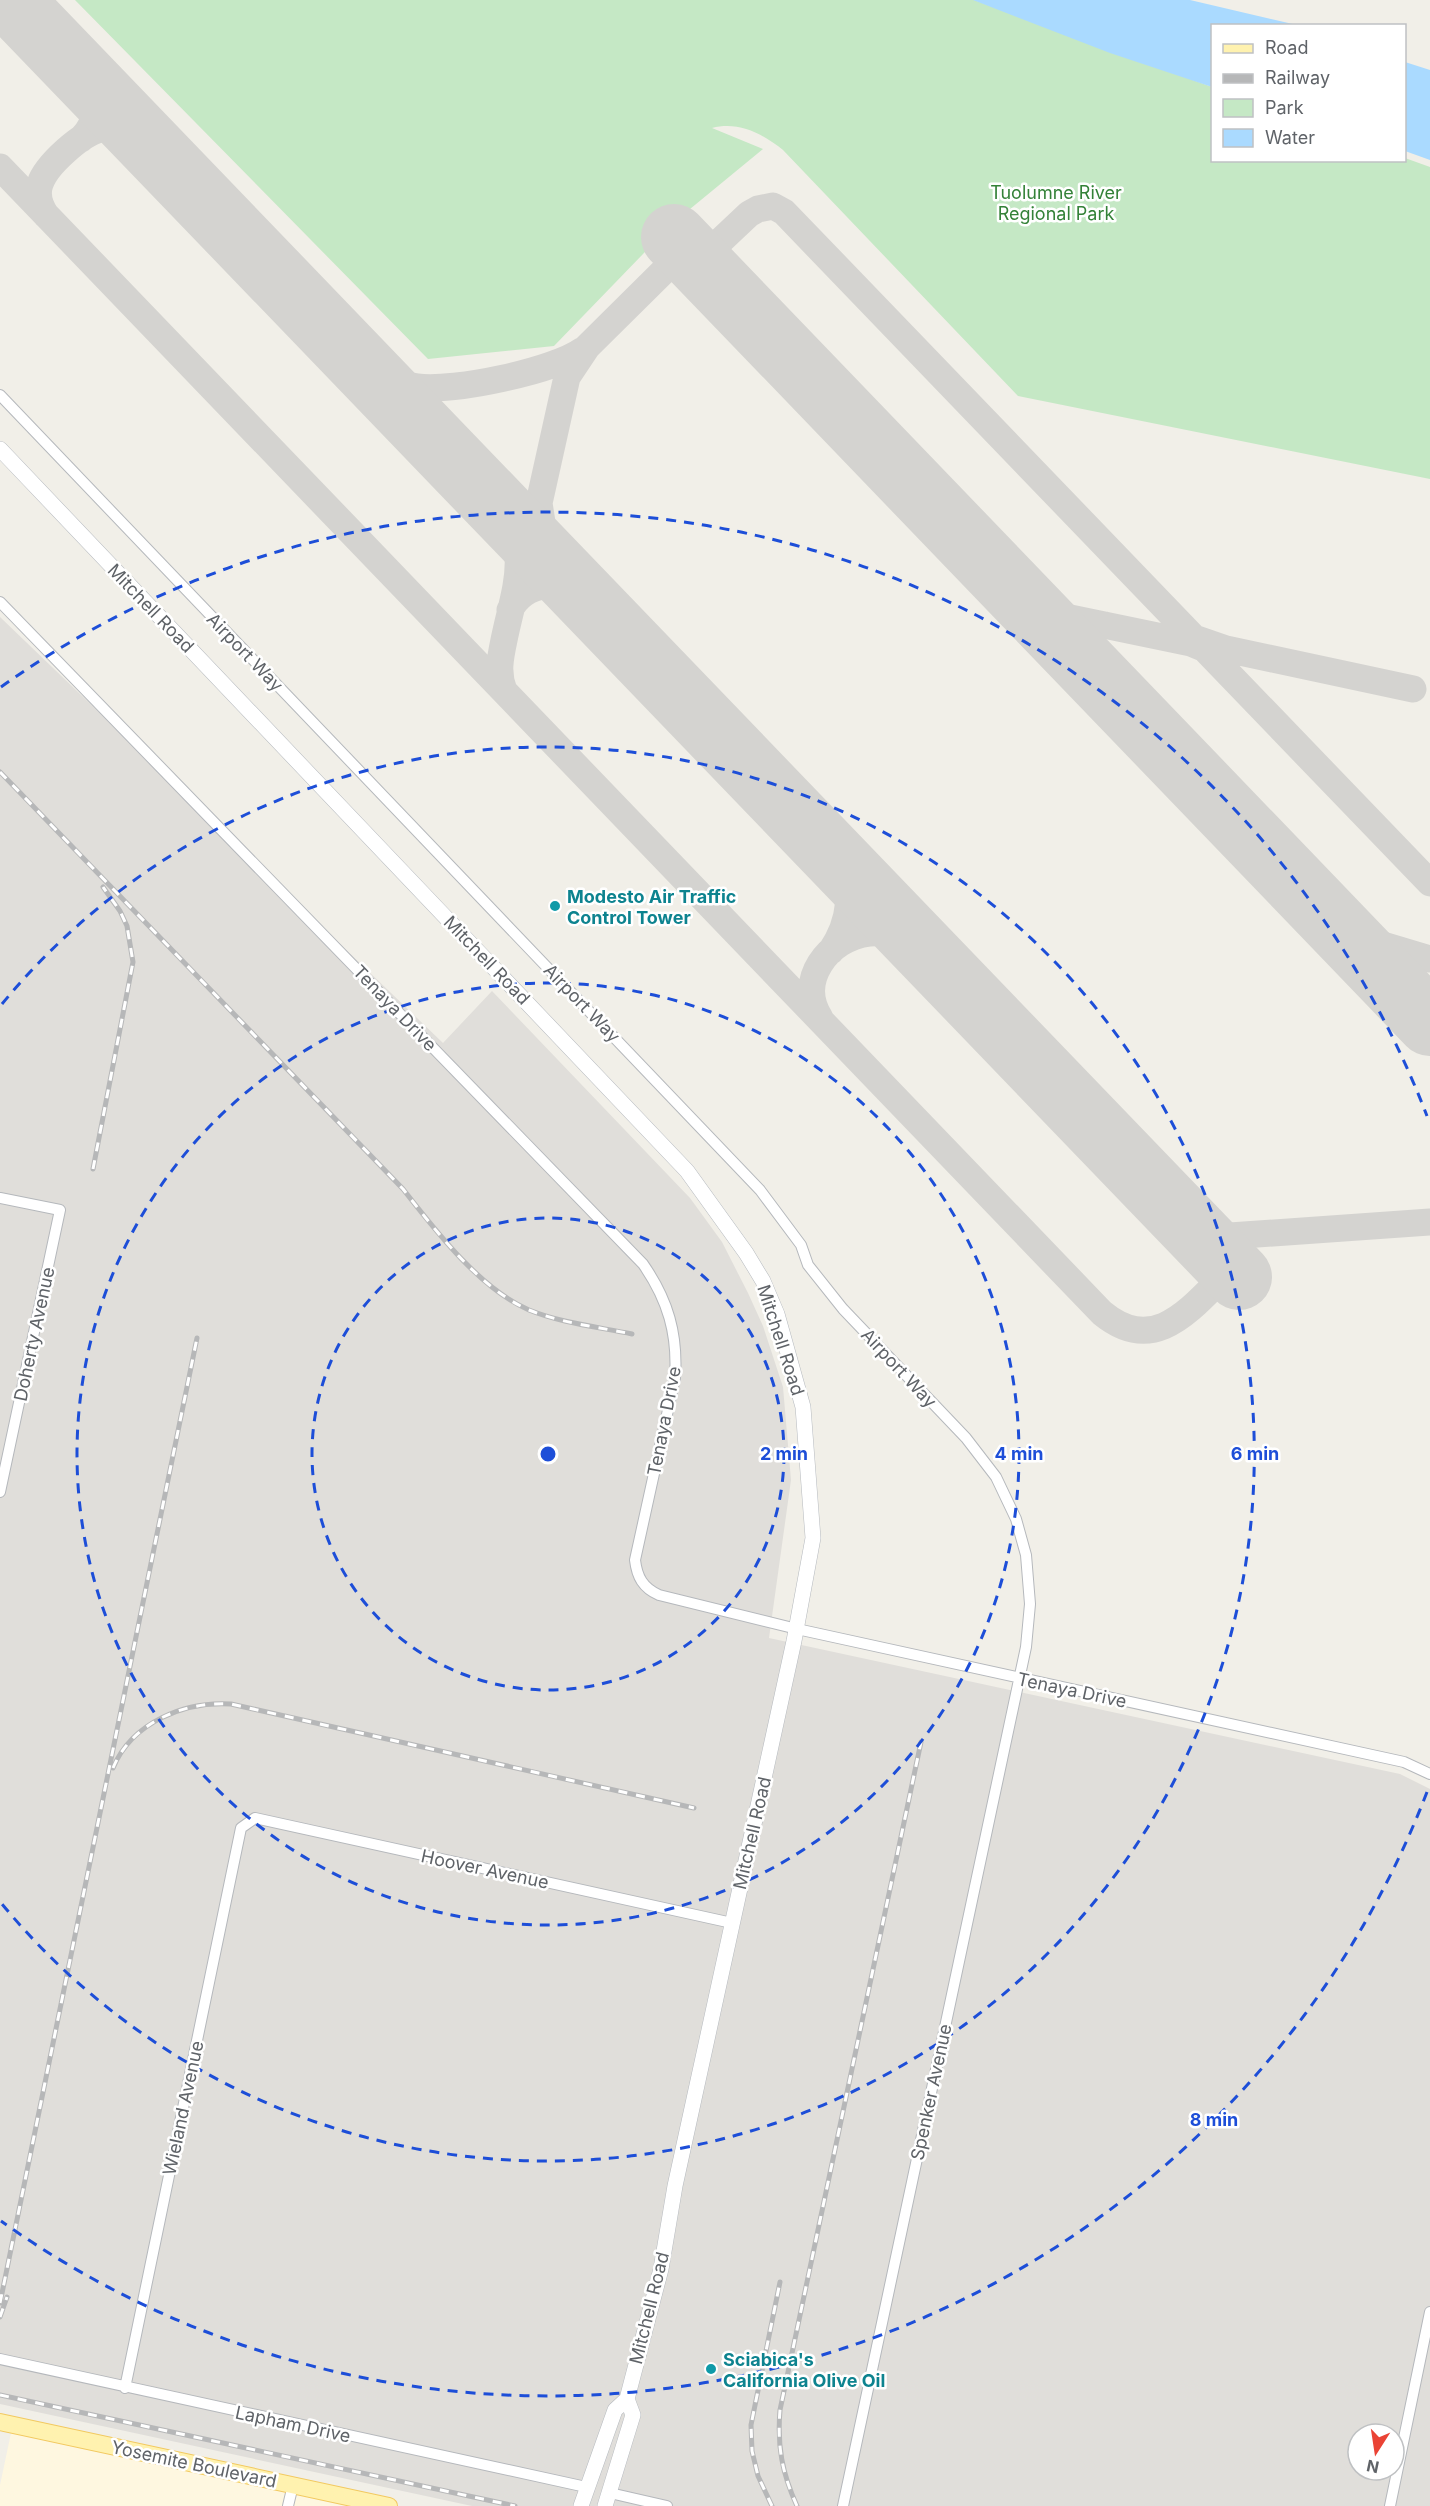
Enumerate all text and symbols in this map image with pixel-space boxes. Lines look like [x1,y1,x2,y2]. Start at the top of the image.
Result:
legend [1211,24,1406,162]
text: Road [1265,37,1308,58]
text: Railway [1265,67,1330,88]
text: Park [1265,97,1304,118]
text: Water [1265,127,1315,148]
park label: Tuolumne River Regional Park [990,182,1122,224]
street label: Mitchell Road [104,559,198,657]
street label: Airport Way [203,609,287,695]
place label: Modesto Air Traffic Control Tower [567,886,736,928]
marker: Modesto Air Traffic Control Tower [548,899,562,913]
street label: Mitchell Road [440,911,534,1009]
street label: Airport Way [540,960,624,1046]
street label: Tenaya Drive [349,961,441,1055]
street label: Doherty Avenue [10,1265,58,1403]
street label: Mitchell Road [753,1282,809,1398]
street label: Airport Way [857,1324,941,1412]
street label: Tenaya Drive [643,1364,685,1478]
text: 2 min [760,1443,808,1464]
text: 4 min [995,1443,1043,1464]
text: 6 min [1231,1443,1279,1464]
centre of rings [538,1444,558,1464]
street label: Tenaya Drive [1015,1668,1129,1712]
street label: Mitchell Road [729,1775,775,1891]
street label: Hoover Avenue [419,1845,551,1893]
street label: Spenker Avenue [906,2022,956,2162]
street label: Wieland Avenue [158,2039,208,2177]
text: 8 min [1190,2109,1238,2130]
street label: Mitchell Road [625,2250,673,2366]
place label: Sciabica's California Olive Oil [723,2349,885,2391]
marker: Sciabica's California Olive Oil [704,2362,718,2376]
street label: Lapham Drive [233,2402,353,2446]
north arrow [1346,2422,1406,2482]
street label: Yosemite Boulevard [109,2436,279,2492]
text: N [1365,2456,1381,2478]

